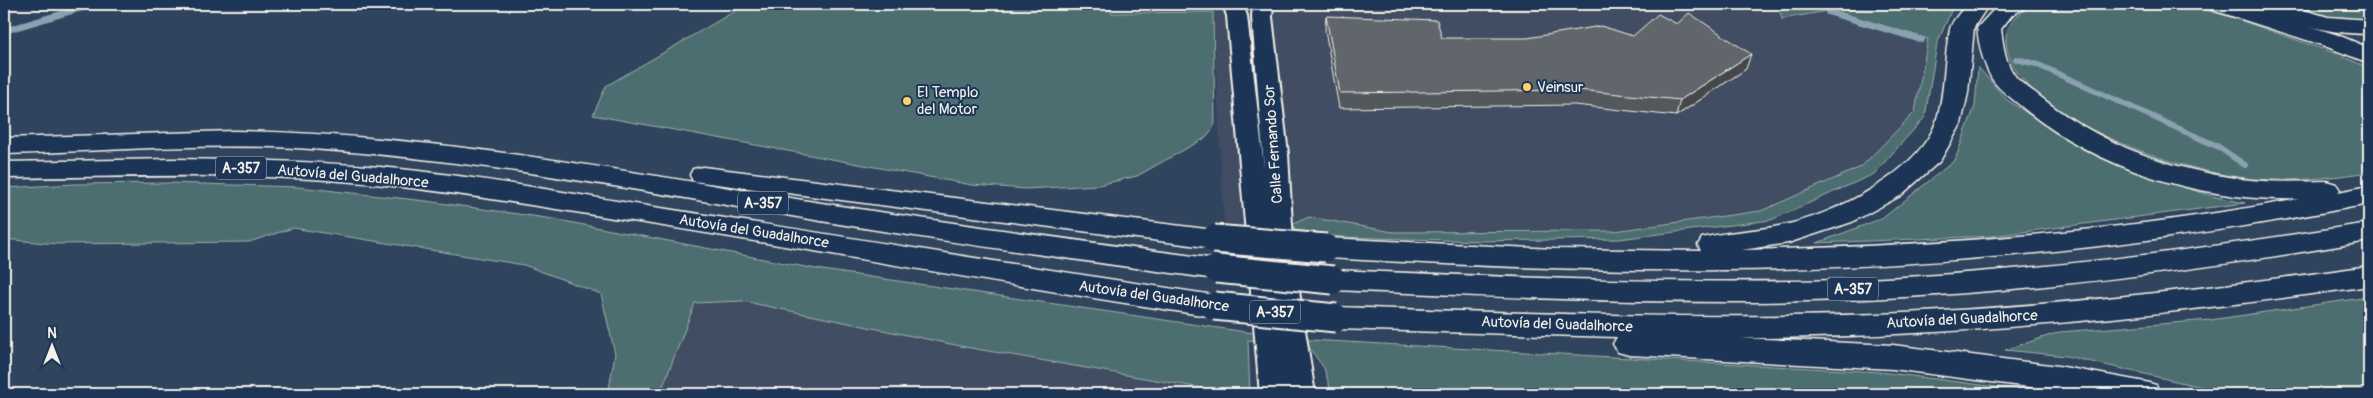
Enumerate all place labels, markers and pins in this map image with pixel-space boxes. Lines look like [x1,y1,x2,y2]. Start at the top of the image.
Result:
place label: Veinsur [1537,78,1584,97]
marker: Veinsur [1521,81,1533,93]
place label: El Templo del Motor [917,83,978,119]
marker: El Templo del Motor [901,95,913,107]

